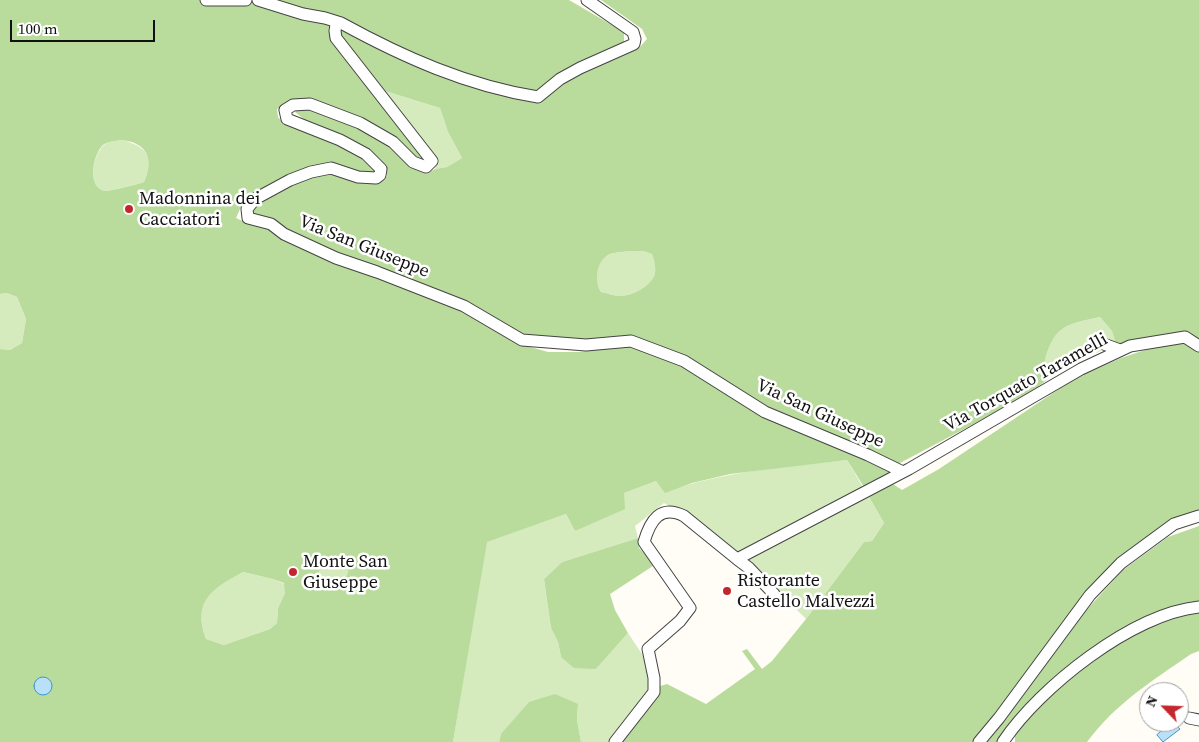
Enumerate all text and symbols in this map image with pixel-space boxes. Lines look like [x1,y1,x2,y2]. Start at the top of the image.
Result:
scale bar [12,10,158,42]
text: 100 m [18,18,58,39]
place label: Madonnina dei Cacciatori [139,188,260,230]
marker: Madonnina dei Cacciatori [123,203,135,215]
street label: Via San Giuseppe [296,211,432,283]
street label: Via Torquato Taramelli [940,329,1112,437]
street label: Via San Giuseppe [753,375,887,453]
place label: Monte San Giuseppe [303,551,388,594]
marker: Monte San Giuseppe [287,566,299,578]
place label: Ristorante Castello Malvezzi [737,570,875,612]
marker: Ristorante Castello Malvezzi [721,585,733,597]
north arrow [1139,682,1189,732]
text: N [1140,693,1162,710]

